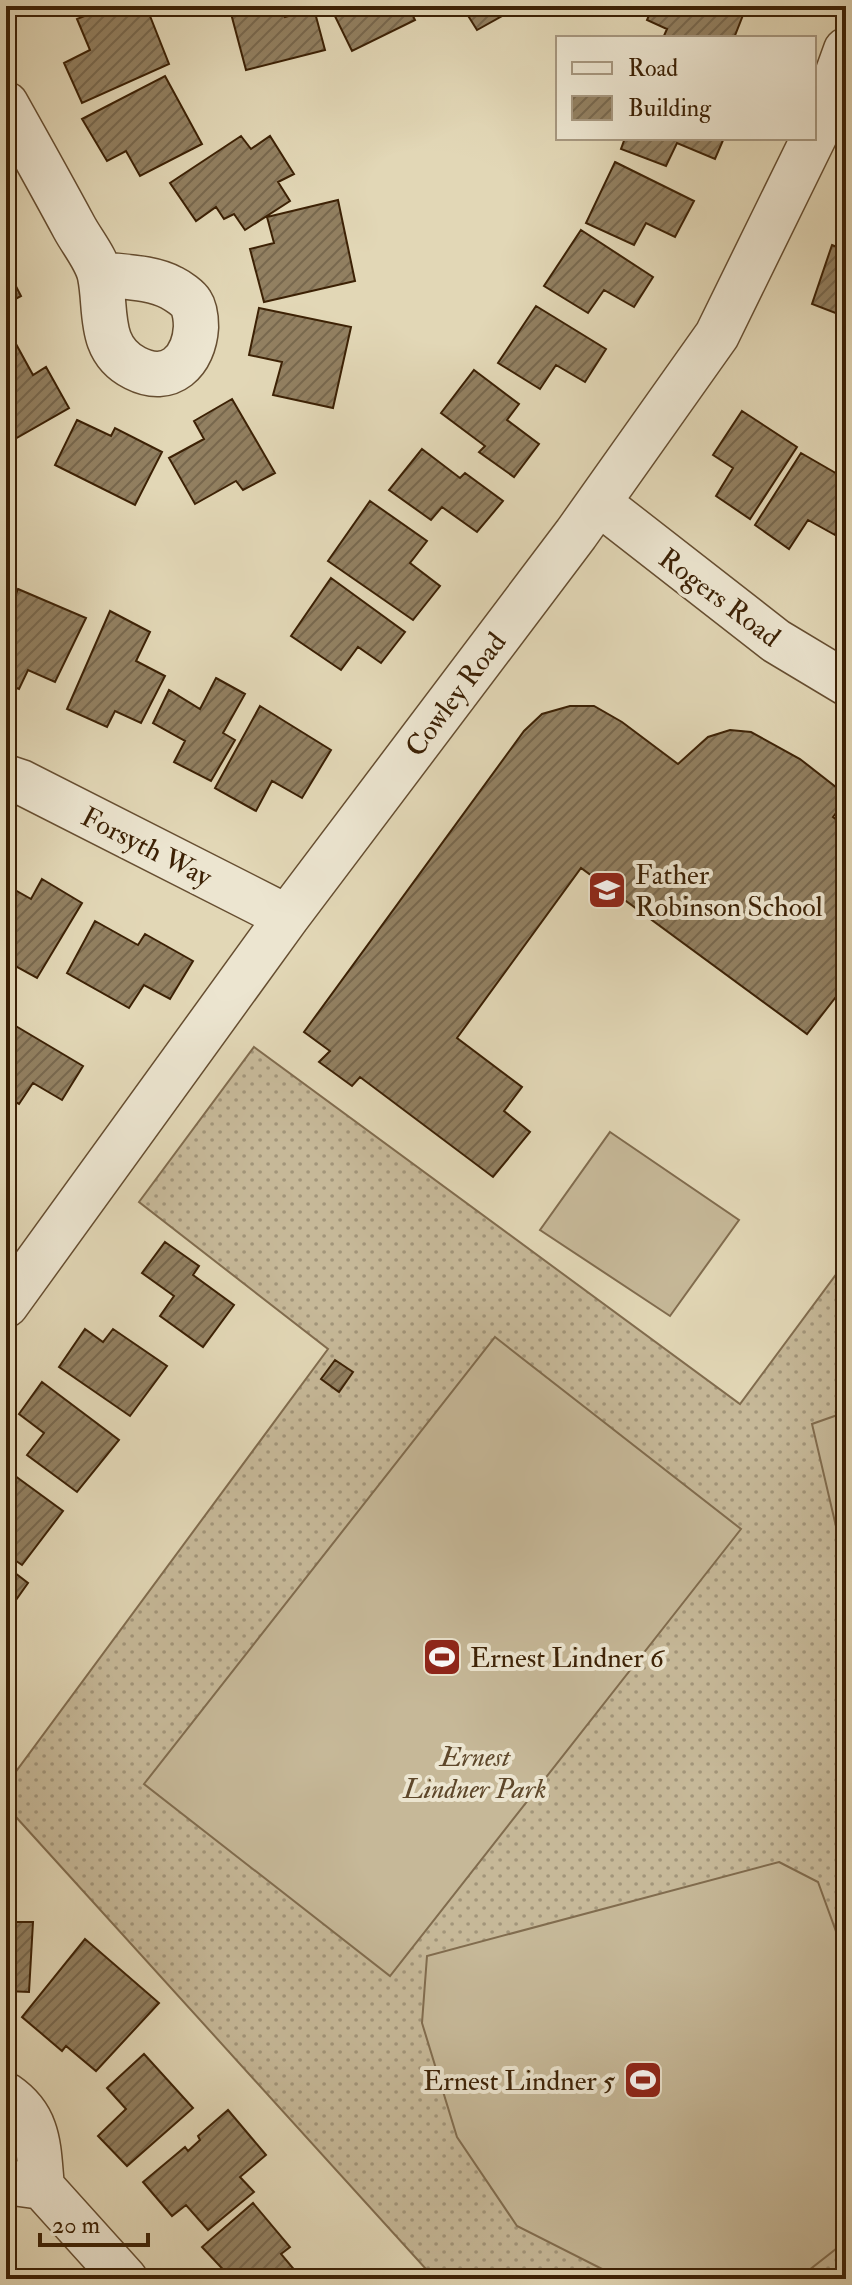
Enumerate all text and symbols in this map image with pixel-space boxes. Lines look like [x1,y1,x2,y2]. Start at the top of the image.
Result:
legend [556,36,816,140]
text: Road [628,53,678,84]
text: Building [628,93,712,124]
street label: Rogers Road [651,541,787,655]
street label: Cowley Road [398,626,514,764]
street label: Forsyth Way [75,800,218,895]
place label: Father Robinson School [635,858,823,925]
school or university icon: Father Robinson School [586,869,628,911]
sports icon: Ernest Lindner 6 [421,1636,463,1678]
place label: Ernest Lindner 6 [470,1641,666,1676]
park label: Ernest Lindner Park [402,1740,547,1807]
sports icon: Ernest Lindner 5 [622,2059,664,2101]
place label: Ernest Lindner 5 [423,2064,616,2099]
scale bar [40,2197,148,2247]
text: 20 m [52,2210,101,2241]

